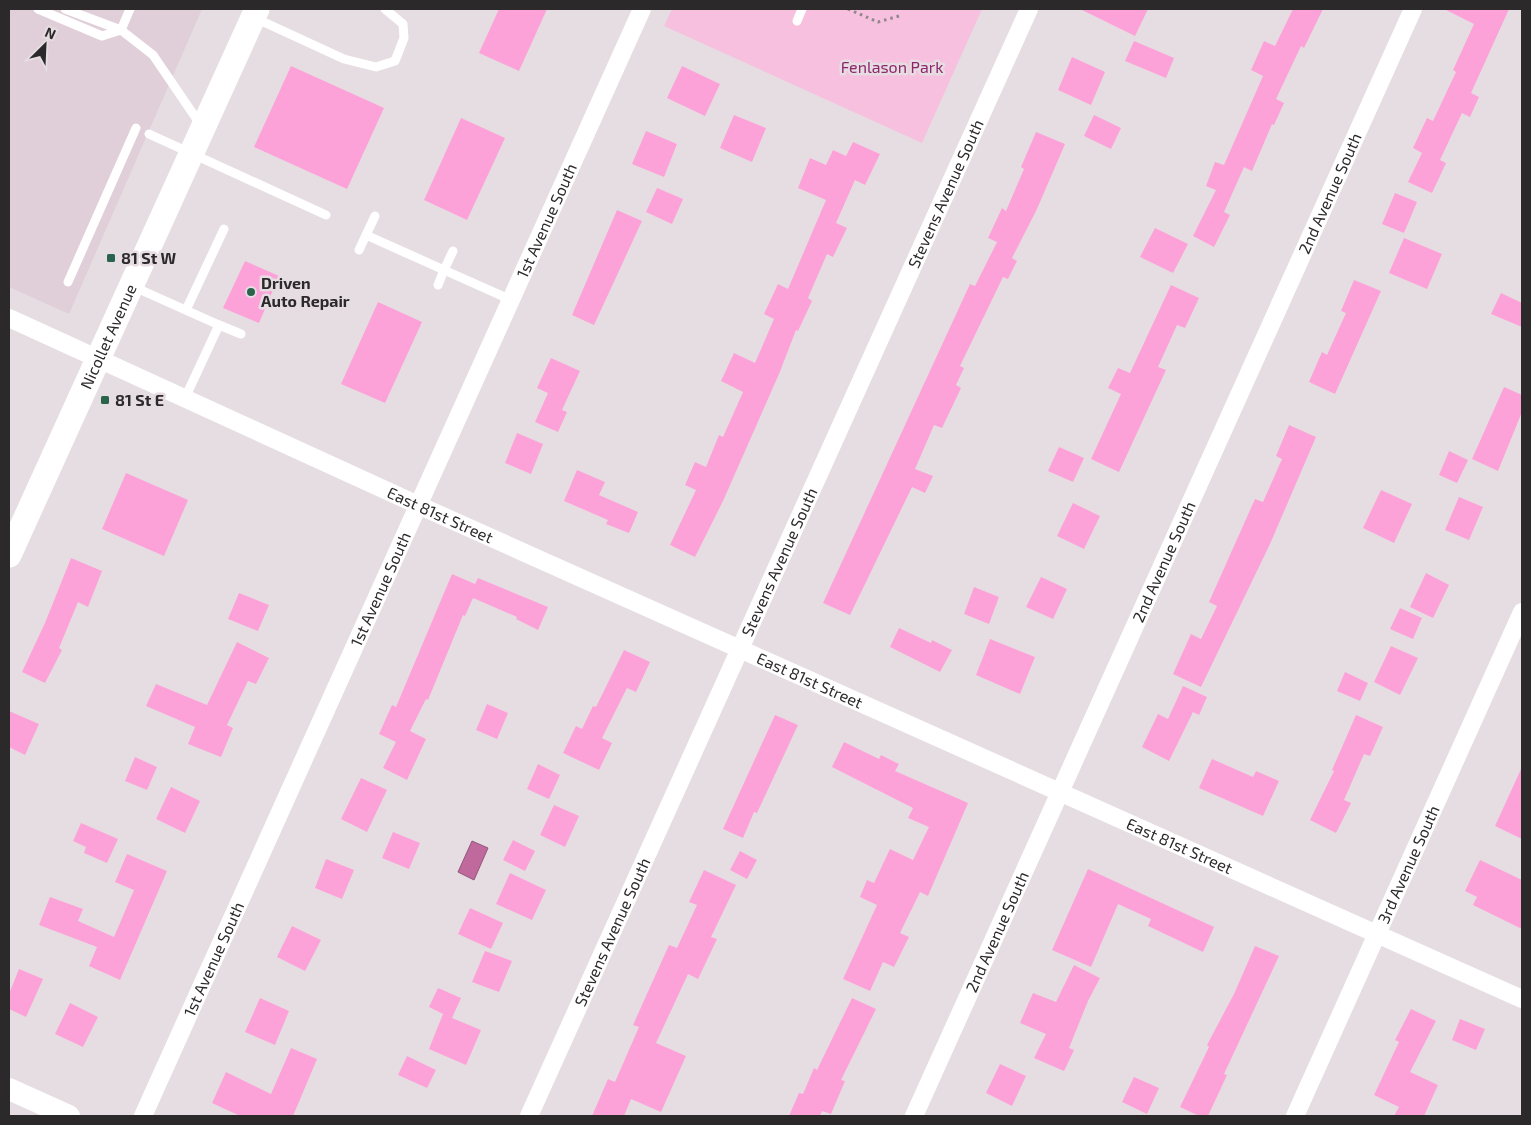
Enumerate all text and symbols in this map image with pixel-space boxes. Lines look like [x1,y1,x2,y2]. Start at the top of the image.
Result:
north arrow [20,20,70,70]
text: N [42,23,59,42]
park label: Fenlason Park [841,57,943,76]
street label: Stevens Avenue South [903,116,987,271]
street label: 2nd Avenue South [1294,130,1365,257]
street label: 1st Avenue South [512,160,580,281]
place label: 81 St W [121,248,177,267]
marker: 81 St W [105,252,117,264]
place label: Driven Auto Repair [261,273,350,310]
street label: Nicollet Avenue [76,281,140,392]
marker: Driven Auto Repair [245,286,257,298]
place label: 81 St E [115,390,164,409]
marker: 81 St E [99,394,111,406]
street label: East 81st Street [384,482,496,546]
street label: Stevens Avenue South [737,484,821,639]
street label: 2nd Avenue South [1128,498,1199,625]
street label: 1st Avenue South [346,529,414,649]
street label: East 81st Street [754,648,866,712]
street label: 3rd Avenue South [1373,802,1443,926]
street label: East 81st Street [1124,813,1236,877]
street label: Stevens Avenue South [570,854,653,1009]
street label: 2nd Avenue South [961,868,1032,995]
street label: 1st Avenue South [179,899,247,1019]

